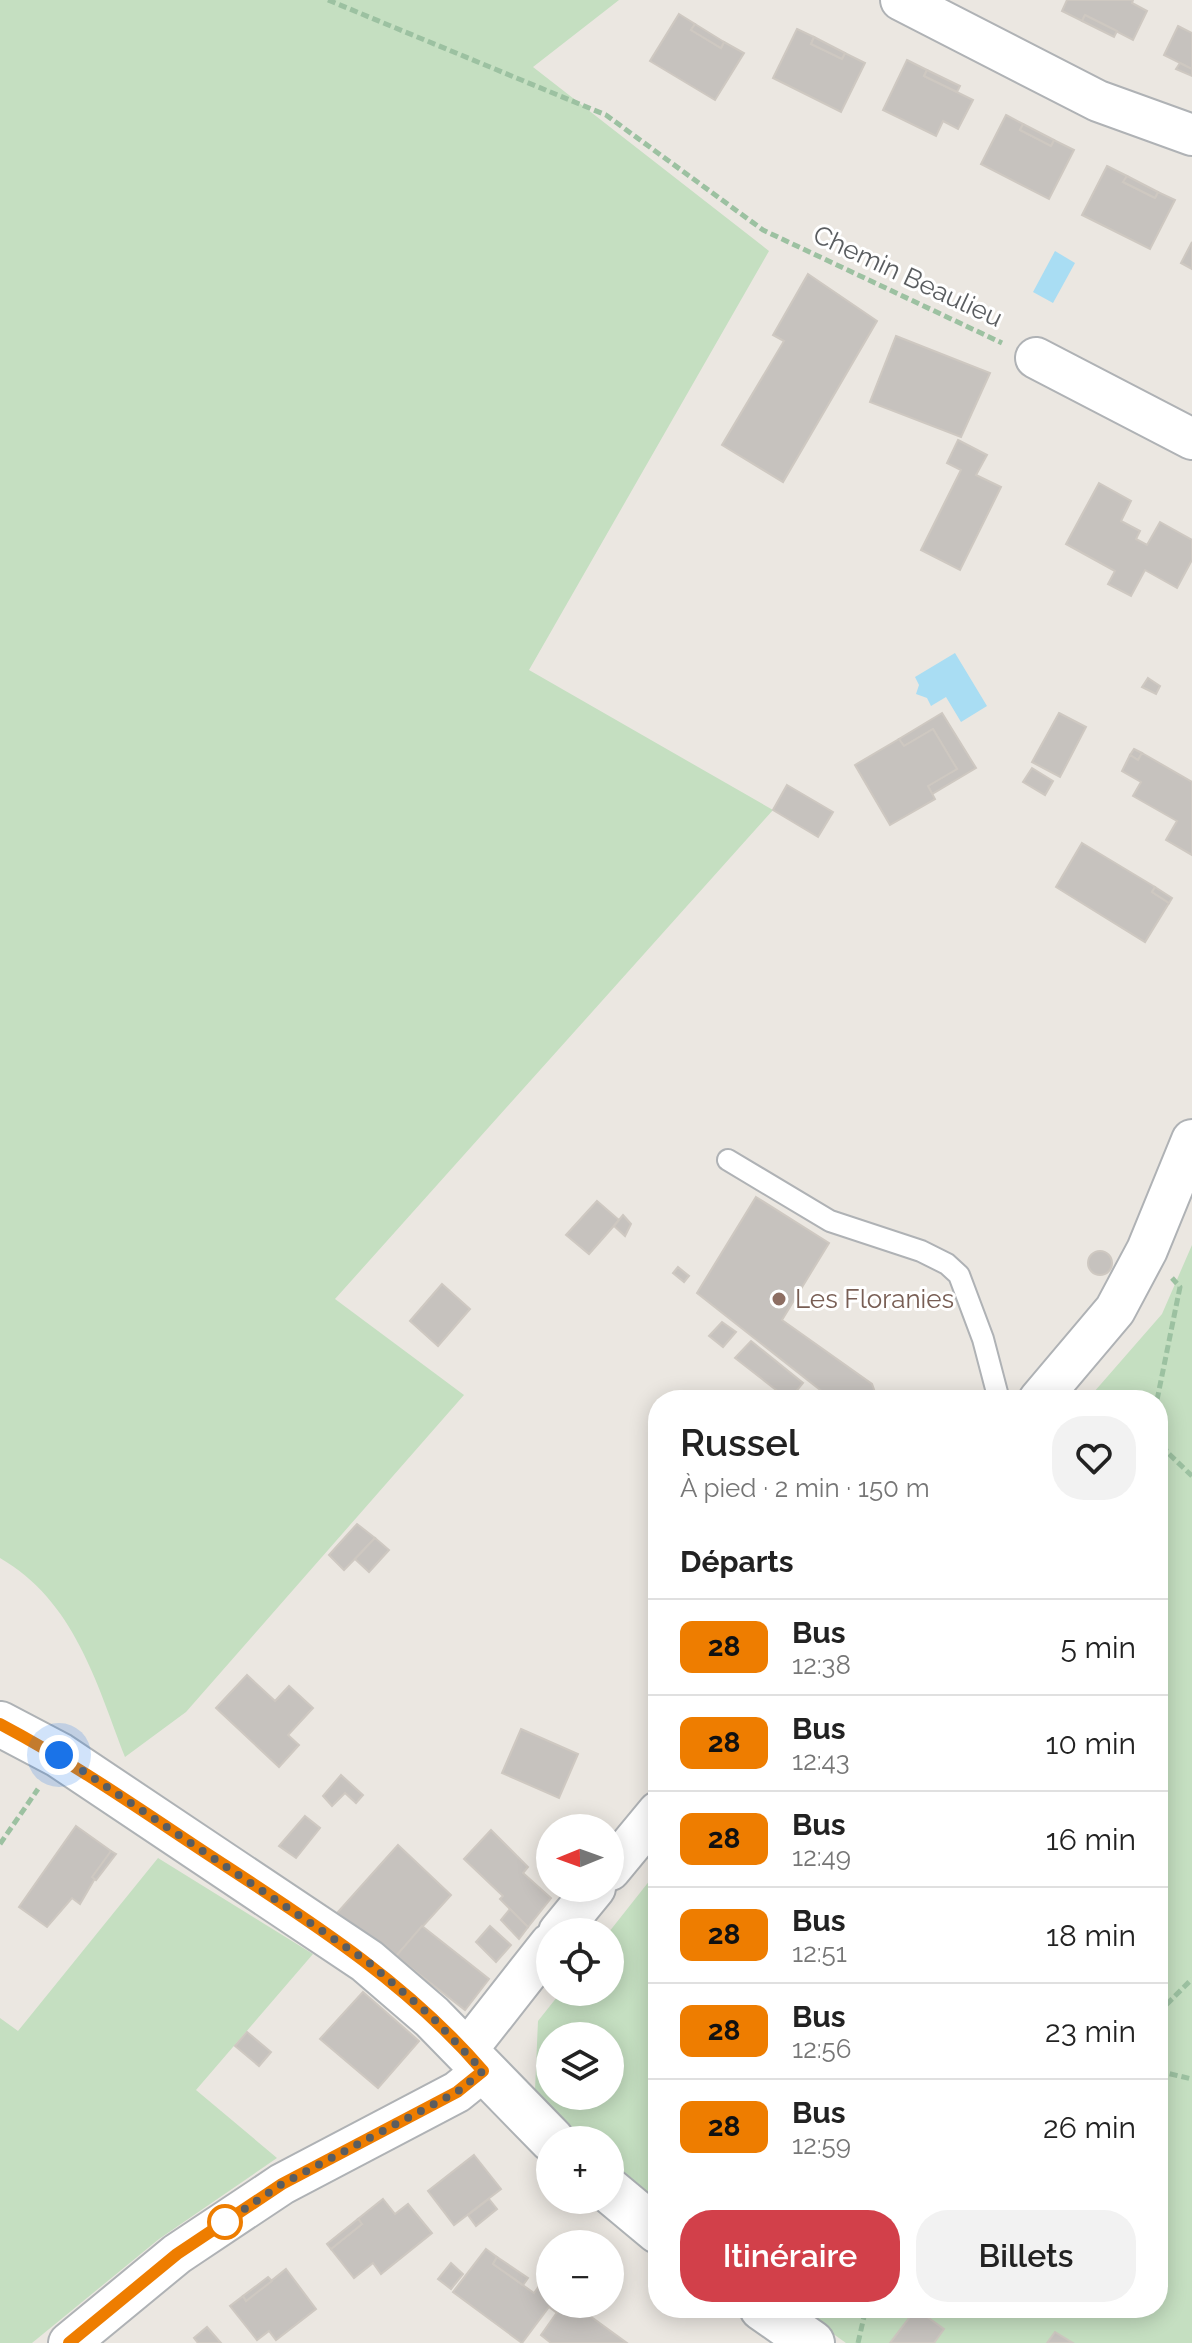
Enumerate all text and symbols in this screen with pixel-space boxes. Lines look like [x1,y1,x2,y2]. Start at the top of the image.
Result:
street label: Chemin Beaulieu [809,219,1007,333]
place label: Les Floranies [795,1284,954,1314]
marker: Les Floranies [770,1290,788,1308]
button: heart [1052,1416,1136,1500]
text: Russel [680,1420,799,1465]
text: À pied · 2 min · 150 m [680,1473,930,1503]
text: Départs [680,1544,794,1579]
text: Bus [792,1615,846,1650]
text: 28 [708,1630,740,1663]
text: 5 min [1060,1630,1136,1665]
text: 12:38 [792,1650,851,1680]
text: Bus [792,1711,846,1746]
text: 28 [708,1726,740,1759]
text: 10 min [1046,1726,1136,1761]
your location [39,1735,79,1775]
text: 12:43 [792,1746,850,1776]
text: Bus [792,1807,846,1842]
north arrow [536,1814,624,1902]
map controls [536,1814,624,2318]
text: 28 [708,1822,740,1855]
text: 16 min [1046,1822,1136,1857]
text: 12:49 [792,1842,851,1872]
text: Bus [792,1903,846,1938]
button: locate [536,1918,624,2006]
text: 28 [708,1918,740,1951]
text: 18 min [1046,1918,1136,1953]
text: 12:51 [792,1938,847,1968]
text: Bus [792,1999,846,2034]
text: 28 [708,2014,740,2047]
text: 23 min [1045,2014,1136,2049]
button: layers [536,2022,624,2110]
text: 12:56 [792,2034,851,2064]
text: Bus [792,2095,846,2130]
text: 28 [708,2110,740,2143]
text: 26 min [1043,2110,1136,2145]
button: + [536,2126,624,2214]
text: 12:59 [792,2130,851,2160]
unlabelled marker [208,2205,242,2239]
button: Itinéraire [680,2210,900,2302]
button: Billets [916,2210,1136,2302]
button: − [536,2230,624,2318]

